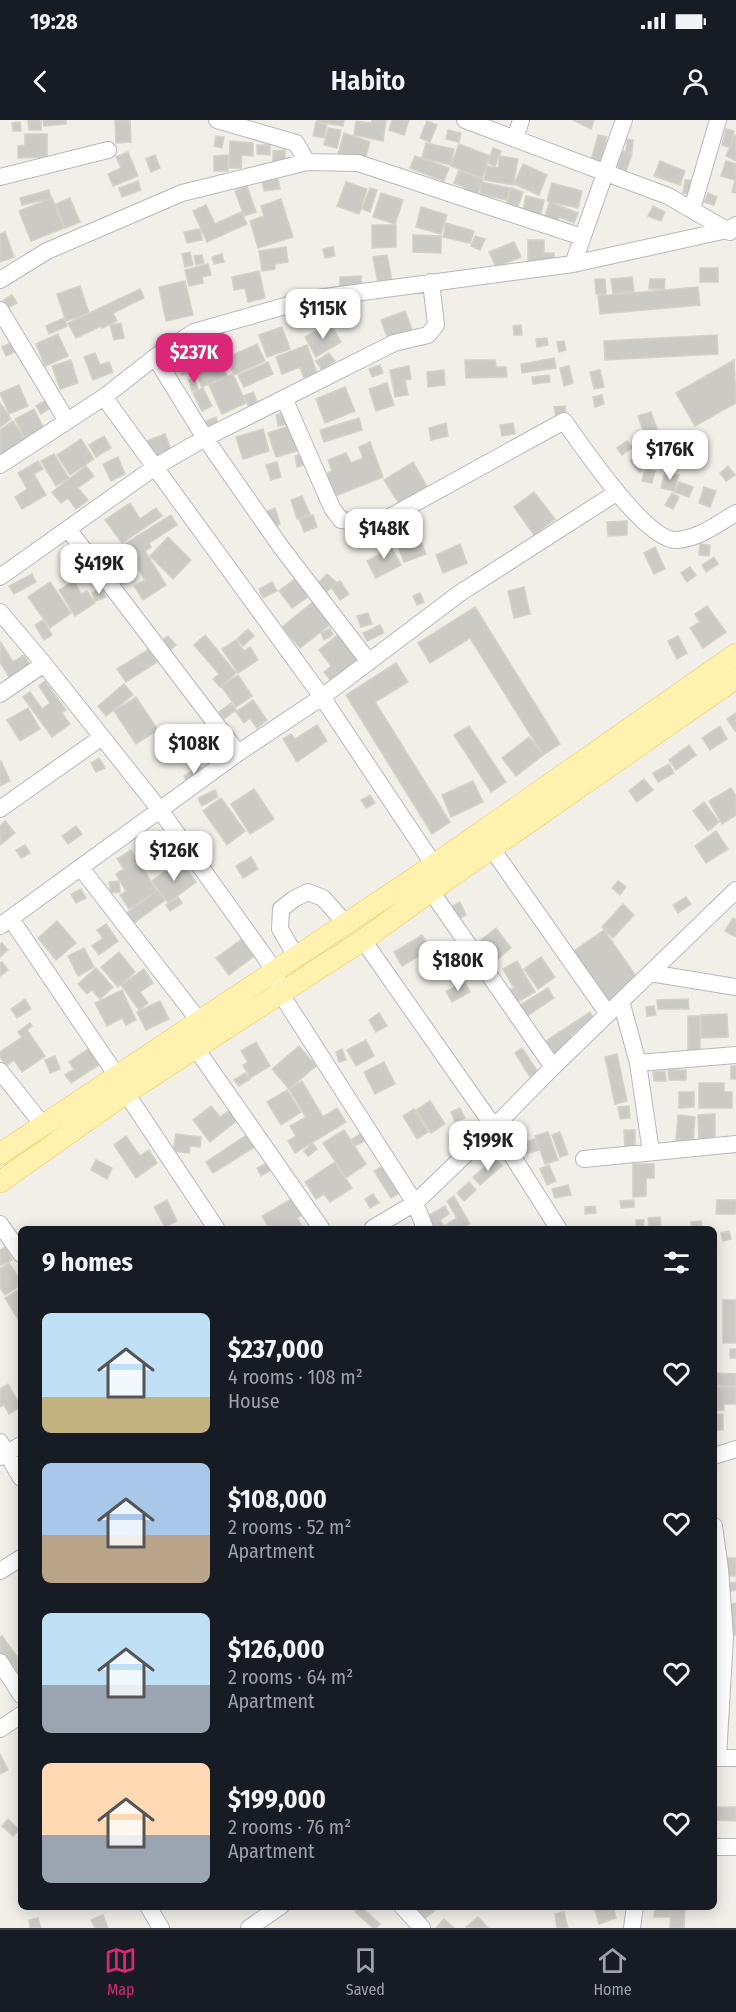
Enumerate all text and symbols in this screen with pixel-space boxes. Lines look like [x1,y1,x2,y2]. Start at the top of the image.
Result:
text: 19:28 [30,8,78,35]
icon: back [24,65,57,98]
text: Habito [331,65,405,97]
icon: person [679,65,712,98]
pin: $115K [281,289,365,340]
text: $115K [299,296,347,320]
pin: $237K [152,333,236,384]
text: $237K [170,340,218,364]
pin: $176K [628,430,712,481]
text: $176K [646,437,694,461]
pin: $148K [342,509,426,560]
text: $148K [359,516,409,540]
pin: $419K [57,544,141,595]
text: $419K [74,551,124,575]
pin: $108K [152,724,236,775]
text: $108K [169,731,219,755]
pin: $126K [132,831,216,882]
text: $126K [149,838,199,862]
pin: $180K [416,941,500,992]
text: $180K [433,948,483,972]
pin: $199K [446,1121,530,1172]
text: $199K [463,1128,513,1152]
icon: filters [660,1246,693,1279]
text: 9 homes [42,1247,133,1278]
text: $237,000 [228,1334,324,1365]
icon: home [90,1337,162,1409]
icon: heart [660,1357,693,1390]
text: 4 rooms · 108 m² [228,1365,363,1389]
text: House [228,1389,280,1413]
text: $108,000 [228,1484,327,1515]
icon: home [90,1487,162,1559]
icon: heart [660,1507,693,1540]
text: 2 rooms · 52 m² [228,1515,352,1539]
text: Apartment [228,1539,315,1563]
text: $126,000 [228,1634,325,1665]
icon: home [90,1637,162,1709]
icon: heart [660,1657,693,1690]
text: 2 rooms · 64 m² [228,1665,353,1689]
text: Apartment [228,1689,315,1713]
text: $199,000 [228,1784,326,1815]
icon: home [90,1787,162,1859]
icon: heart [660,1807,693,1840]
text: 2 rooms · 76 m² [228,1815,351,1839]
text: Apartment [228,1839,315,1863]
tab: Map [104,1944,137,1999]
tab: Saved [346,1944,385,1999]
tab: Home [593,1944,632,1999]

